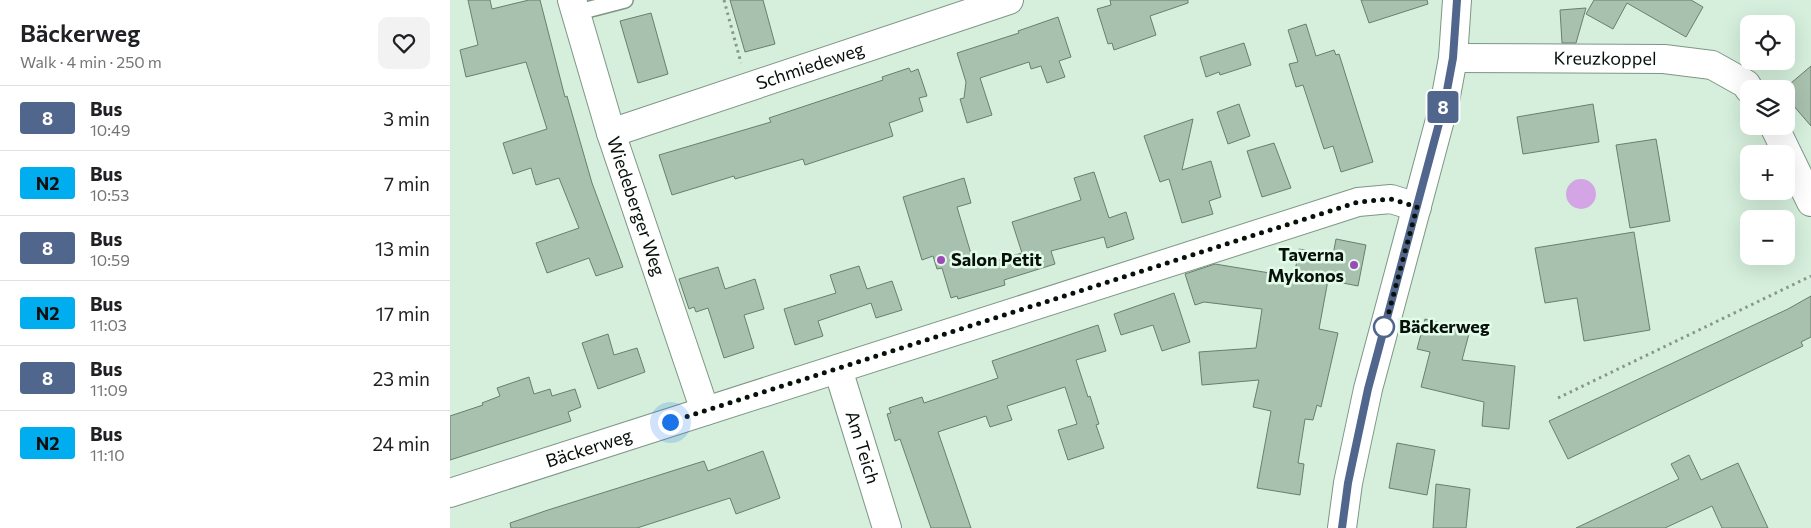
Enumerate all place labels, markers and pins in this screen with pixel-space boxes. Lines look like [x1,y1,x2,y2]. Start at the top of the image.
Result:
place label: Taverna Mykonos [1267,243,1344,286]
place label: Salon Petit [951,248,1042,270]
marker: Salon Petit [935,254,947,266]
marker: Taverna Mykonos [1348,259,1360,271]
place label: Bäckerweg [1399,315,1490,337]
marker: Bäckerweg [1373,316,1395,338]

